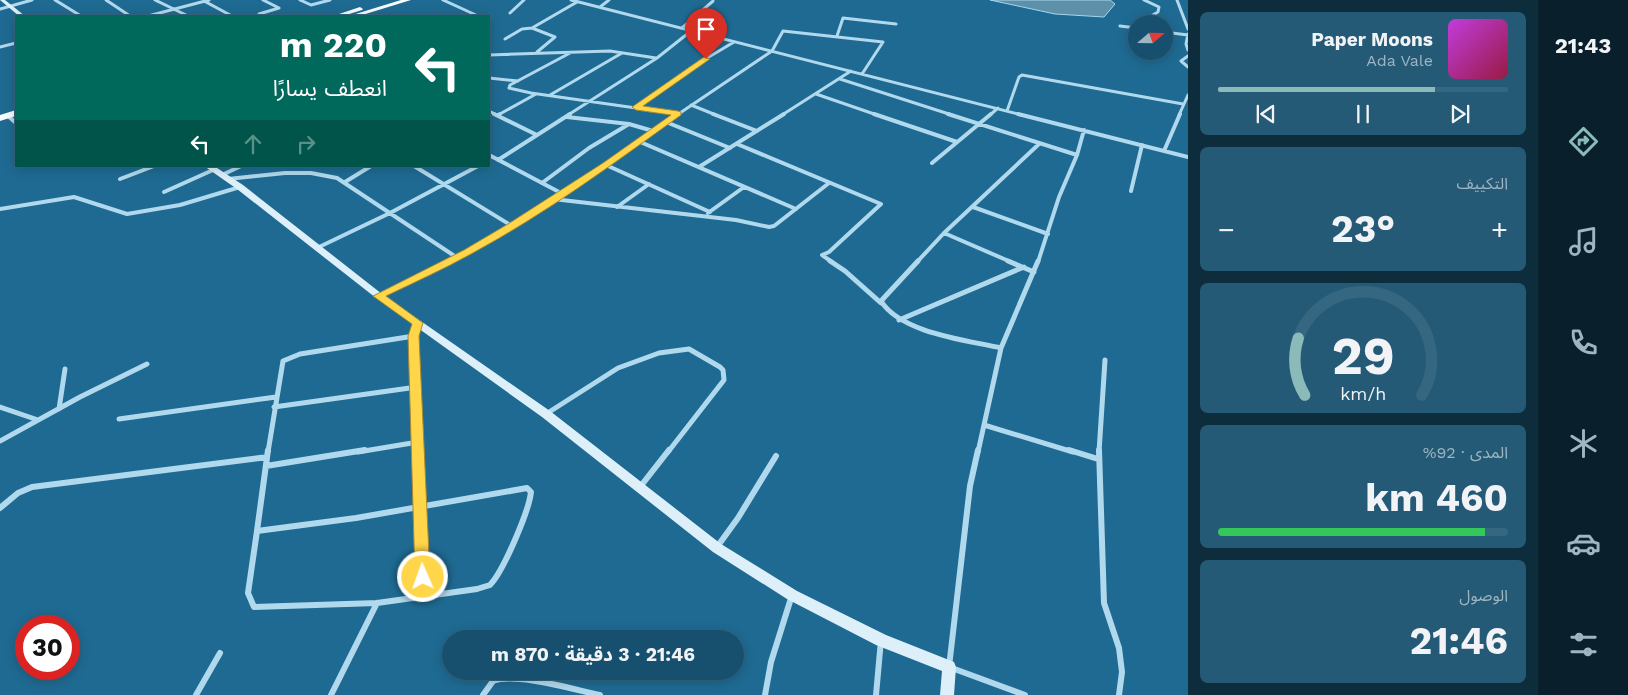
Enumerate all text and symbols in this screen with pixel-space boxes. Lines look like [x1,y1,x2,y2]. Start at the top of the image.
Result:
pin [685,8,727,59]
icon: arrive [692,15,720,43]
north arrow [1128,15,1172,60]
map controls [1128,15,1173,60]
text: 220 m [280,24,387,66]
text: Paper Moons [1311,28,1433,51]
text: 21:43 [1555,33,1611,58]
icon: left [405,35,470,100]
text: Ada Vale [1366,51,1433,70]
text: انعطف يسارًا [273,76,387,101]
icon: previous [1252,100,1280,128]
icon: pause [1349,100,1377,128]
icon: next [1446,100,1474,128]
icon: directions [1566,124,1601,159]
icon: left [186,130,214,158]
icon: ahead [239,130,267,158]
icon: right [292,130,320,158]
text: التكييف [1456,174,1508,193]
text: 23° [1331,207,1395,251]
text: − [1218,213,1235,246]
text: + [1491,213,1508,246]
icon: music [1566,224,1601,259]
icon: phone [1566,325,1601,360]
text: 29 [1331,326,1395,387]
text: km/h [1340,383,1386,404]
icon: climate [1566,426,1601,461]
text: المدى · 92% [1423,443,1508,462]
text: 460 km [1365,476,1508,520]
icon: car [1566,526,1601,561]
position arrow [396,550,448,602]
text: الوصول [1459,586,1508,605]
speed limit sign: 30 [15,615,80,680]
text: 21:46 [1410,619,1508,663]
icon: filters [1566,627,1601,662]
text: 21:46 · 3 دقيقة · 870 m [491,643,695,666]

